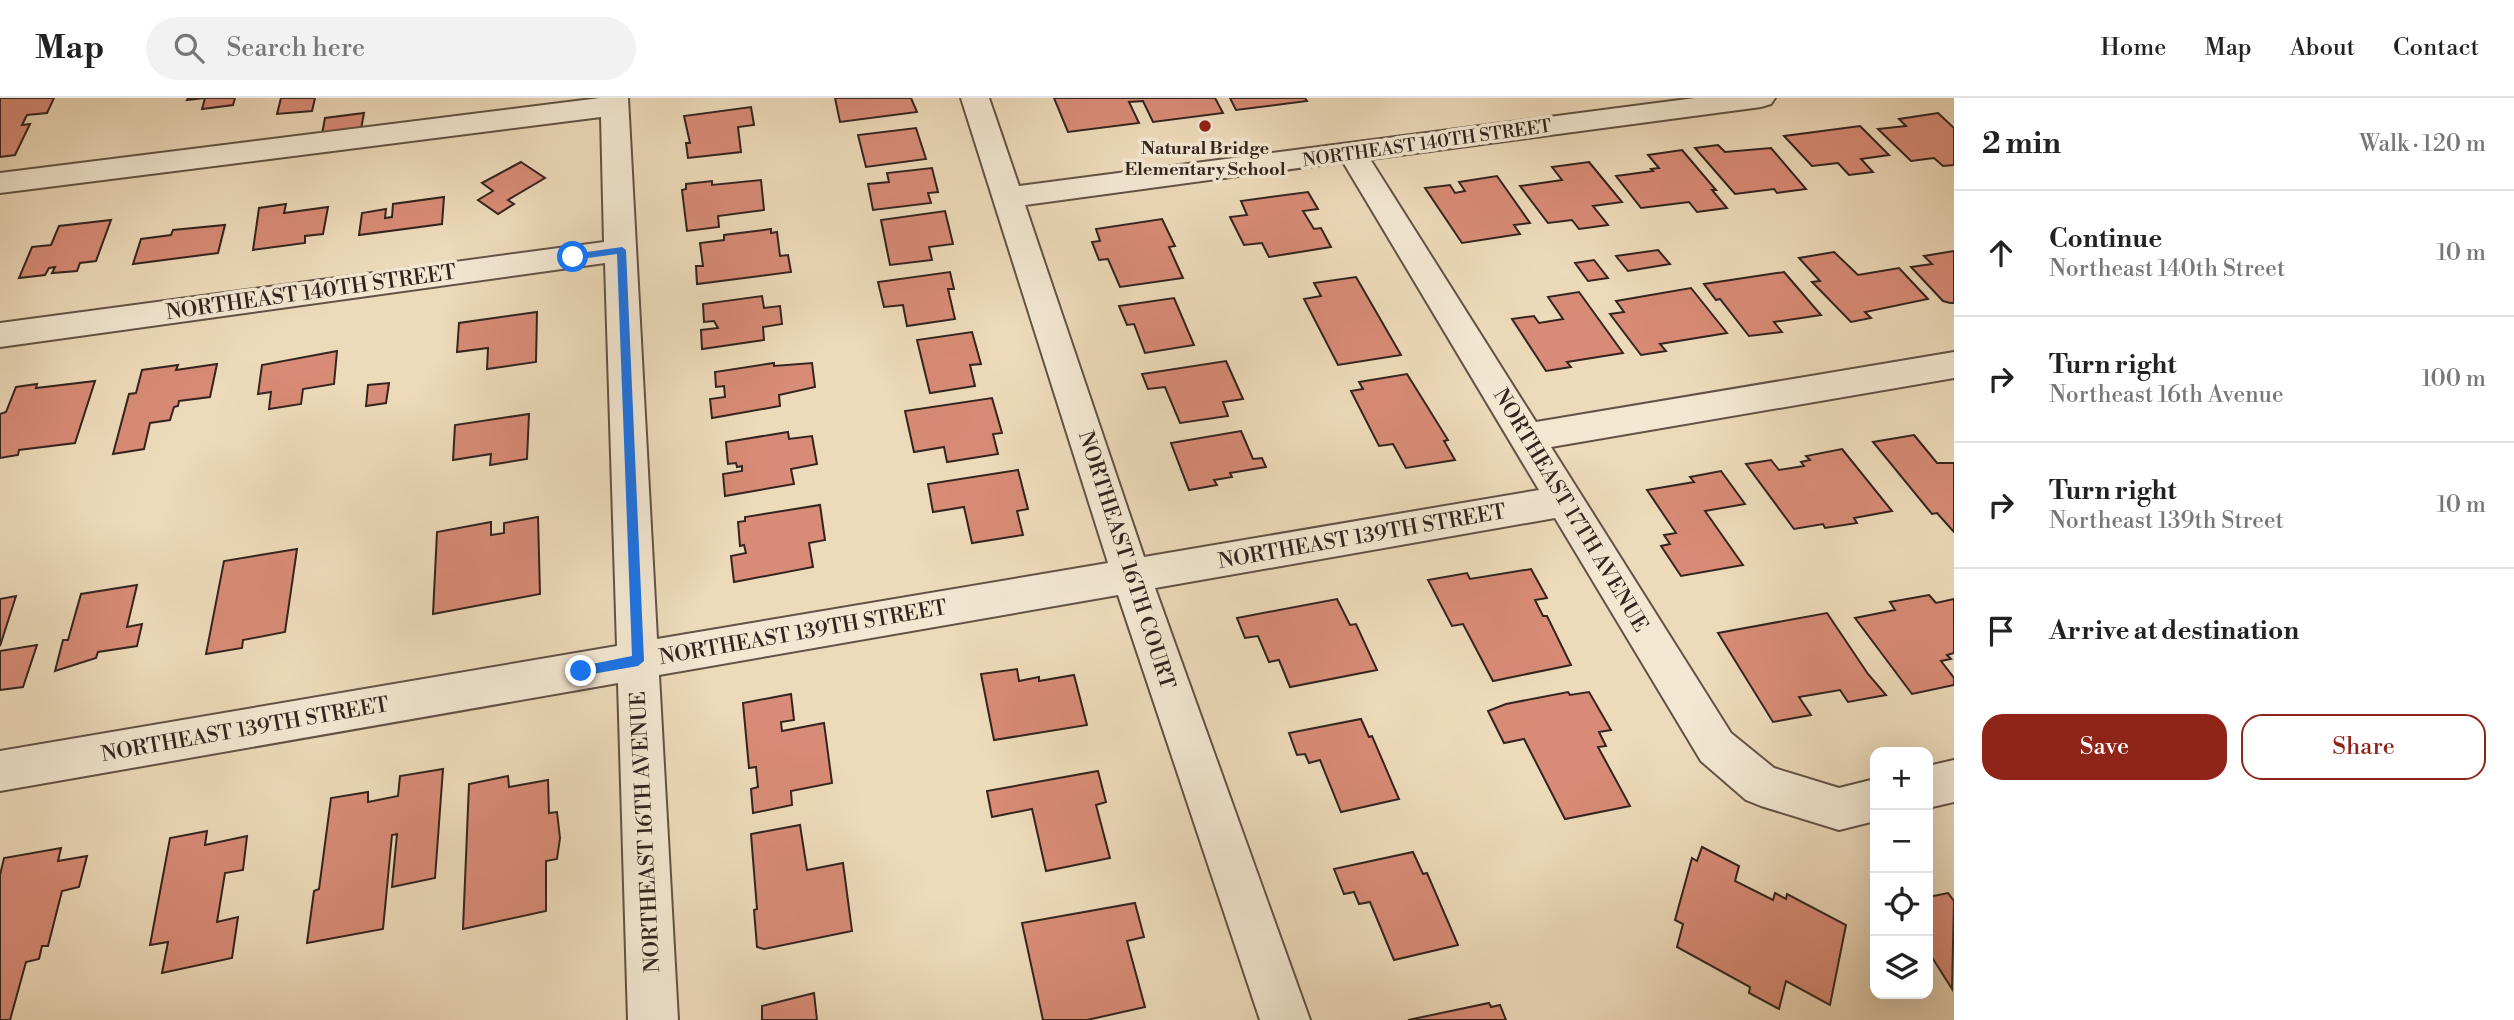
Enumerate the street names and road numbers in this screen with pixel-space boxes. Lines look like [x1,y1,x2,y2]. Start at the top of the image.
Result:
street label: NORTHEAST 140TH STREET [1301,115,1553,172]
street label: NORTHEAST 140TH STREET [164,260,458,326]
street label: NORTHEAST 17TH AVENUE [1487,384,1653,637]
street label: NORTHEAST 16TH COURT [1072,428,1180,693]
street label: NORTHEAST 139TH STREET [1216,499,1508,575]
street label: NORTHEAST 139TH STREET [657,595,949,671]
street label: NORTHEAST 16TH AVENUE [626,691,666,973]
street label: NORTHEAST 139TH STREET [99,692,391,768]

